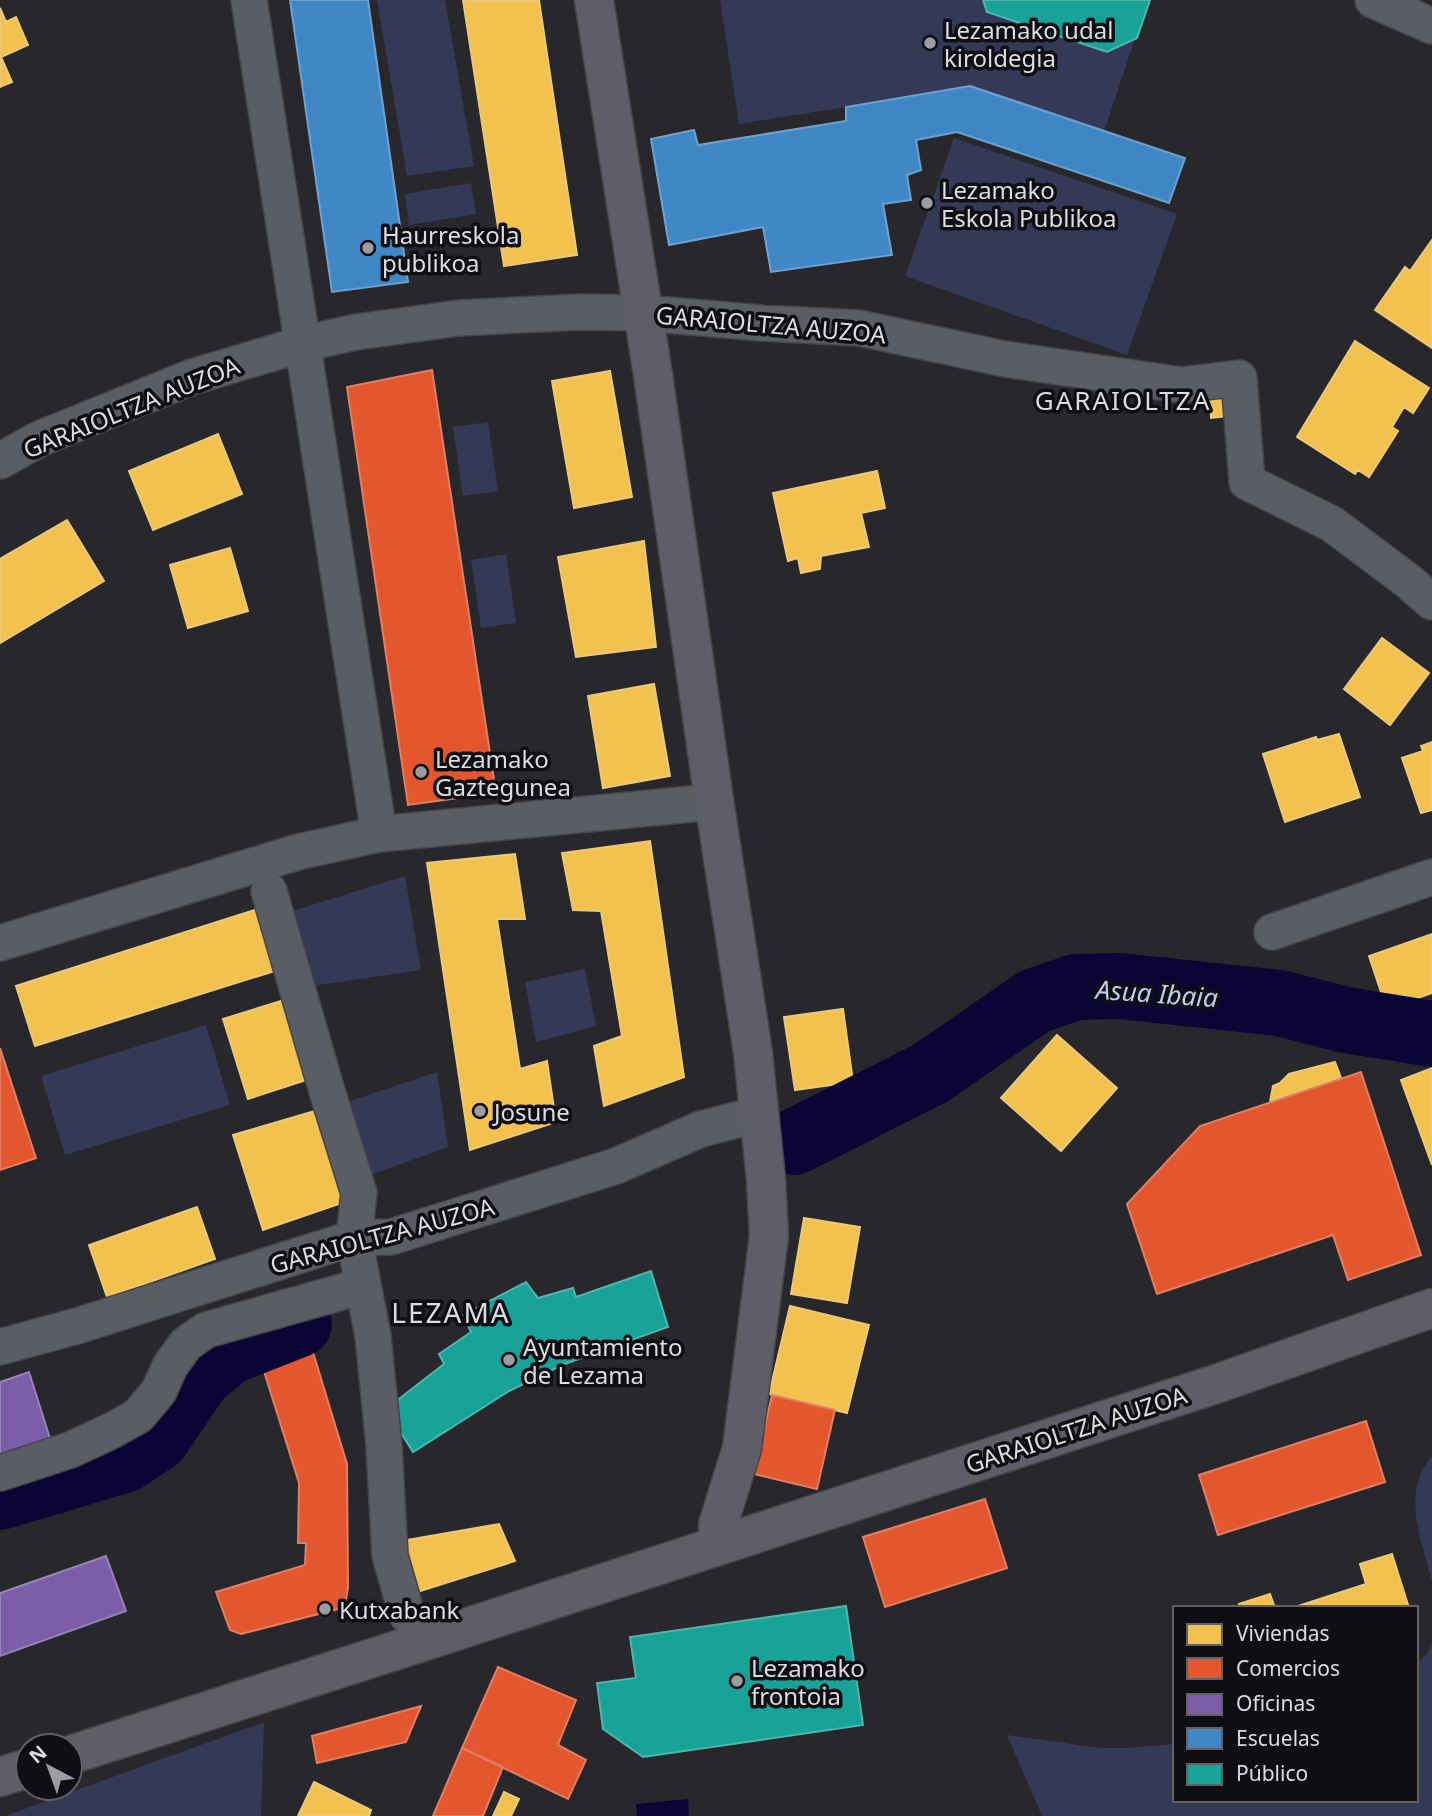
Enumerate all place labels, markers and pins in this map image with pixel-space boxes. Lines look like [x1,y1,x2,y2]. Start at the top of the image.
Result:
place label: Lezamako udal kiroldegia [944,13,1113,74]
marker: Lezamako udal kiroldegia [922,35,938,51]
place label: Lezamako Eskola Publikoa [941,173,1116,234]
marker: Lezamako Eskola Publikoa [919,195,935,211]
place label: Haurreskola publikoa [382,218,519,279]
marker: Haurreskola publikoa [360,240,376,256]
place label: Lezamako Gaztegunea [435,742,571,803]
marker: Lezamako Gaztegunea [413,764,429,780]
place label: Josune [492,1095,570,1128]
marker: Josune [472,1103,488,1119]
place label: Ayuntamiento de Lezama [523,1330,683,1391]
marker: Ayuntamiento de Lezama [501,1352,517,1368]
place label: Kutxabank [339,1593,460,1626]
marker: Kutxabank [317,1601,333,1617]
place label: Lezamako frontoia [751,1651,865,1712]
marker: Lezamako frontoia [729,1673,745,1689]

